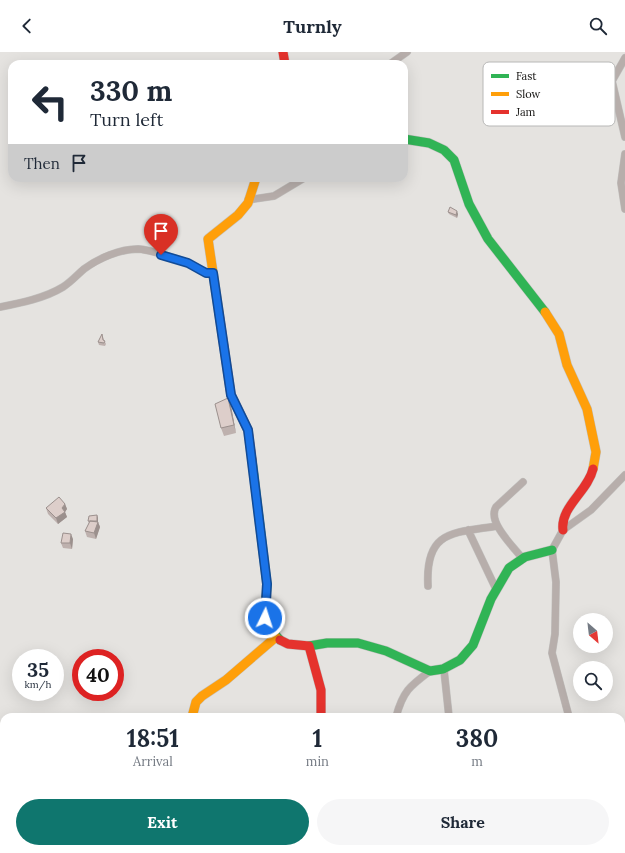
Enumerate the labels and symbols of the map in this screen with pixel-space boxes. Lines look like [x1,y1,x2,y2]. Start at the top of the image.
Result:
legend [483,62,615,126]
text: Fast [516,69,537,83]
text: Slow [516,87,541,101]
text: Jam [515,105,536,119]
pin [144,214,178,255]
position arrow [244,597,286,639]
north arrow [573,613,613,653]
speed limit sign: 40 [72,649,124,701]

